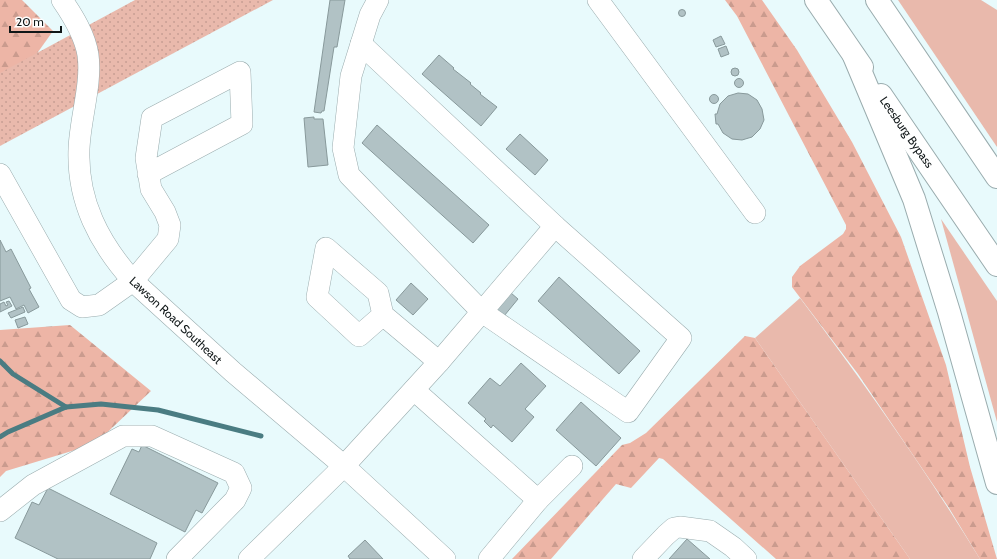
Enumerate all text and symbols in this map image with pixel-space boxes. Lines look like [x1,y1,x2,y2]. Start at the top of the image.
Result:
scale bar [10,8,61,34]
text: 20 m [16,14,44,29]
street label: Leesburg Bypass [877,93,937,171]
street label: Lawson Road Southeast [126,273,226,367]

